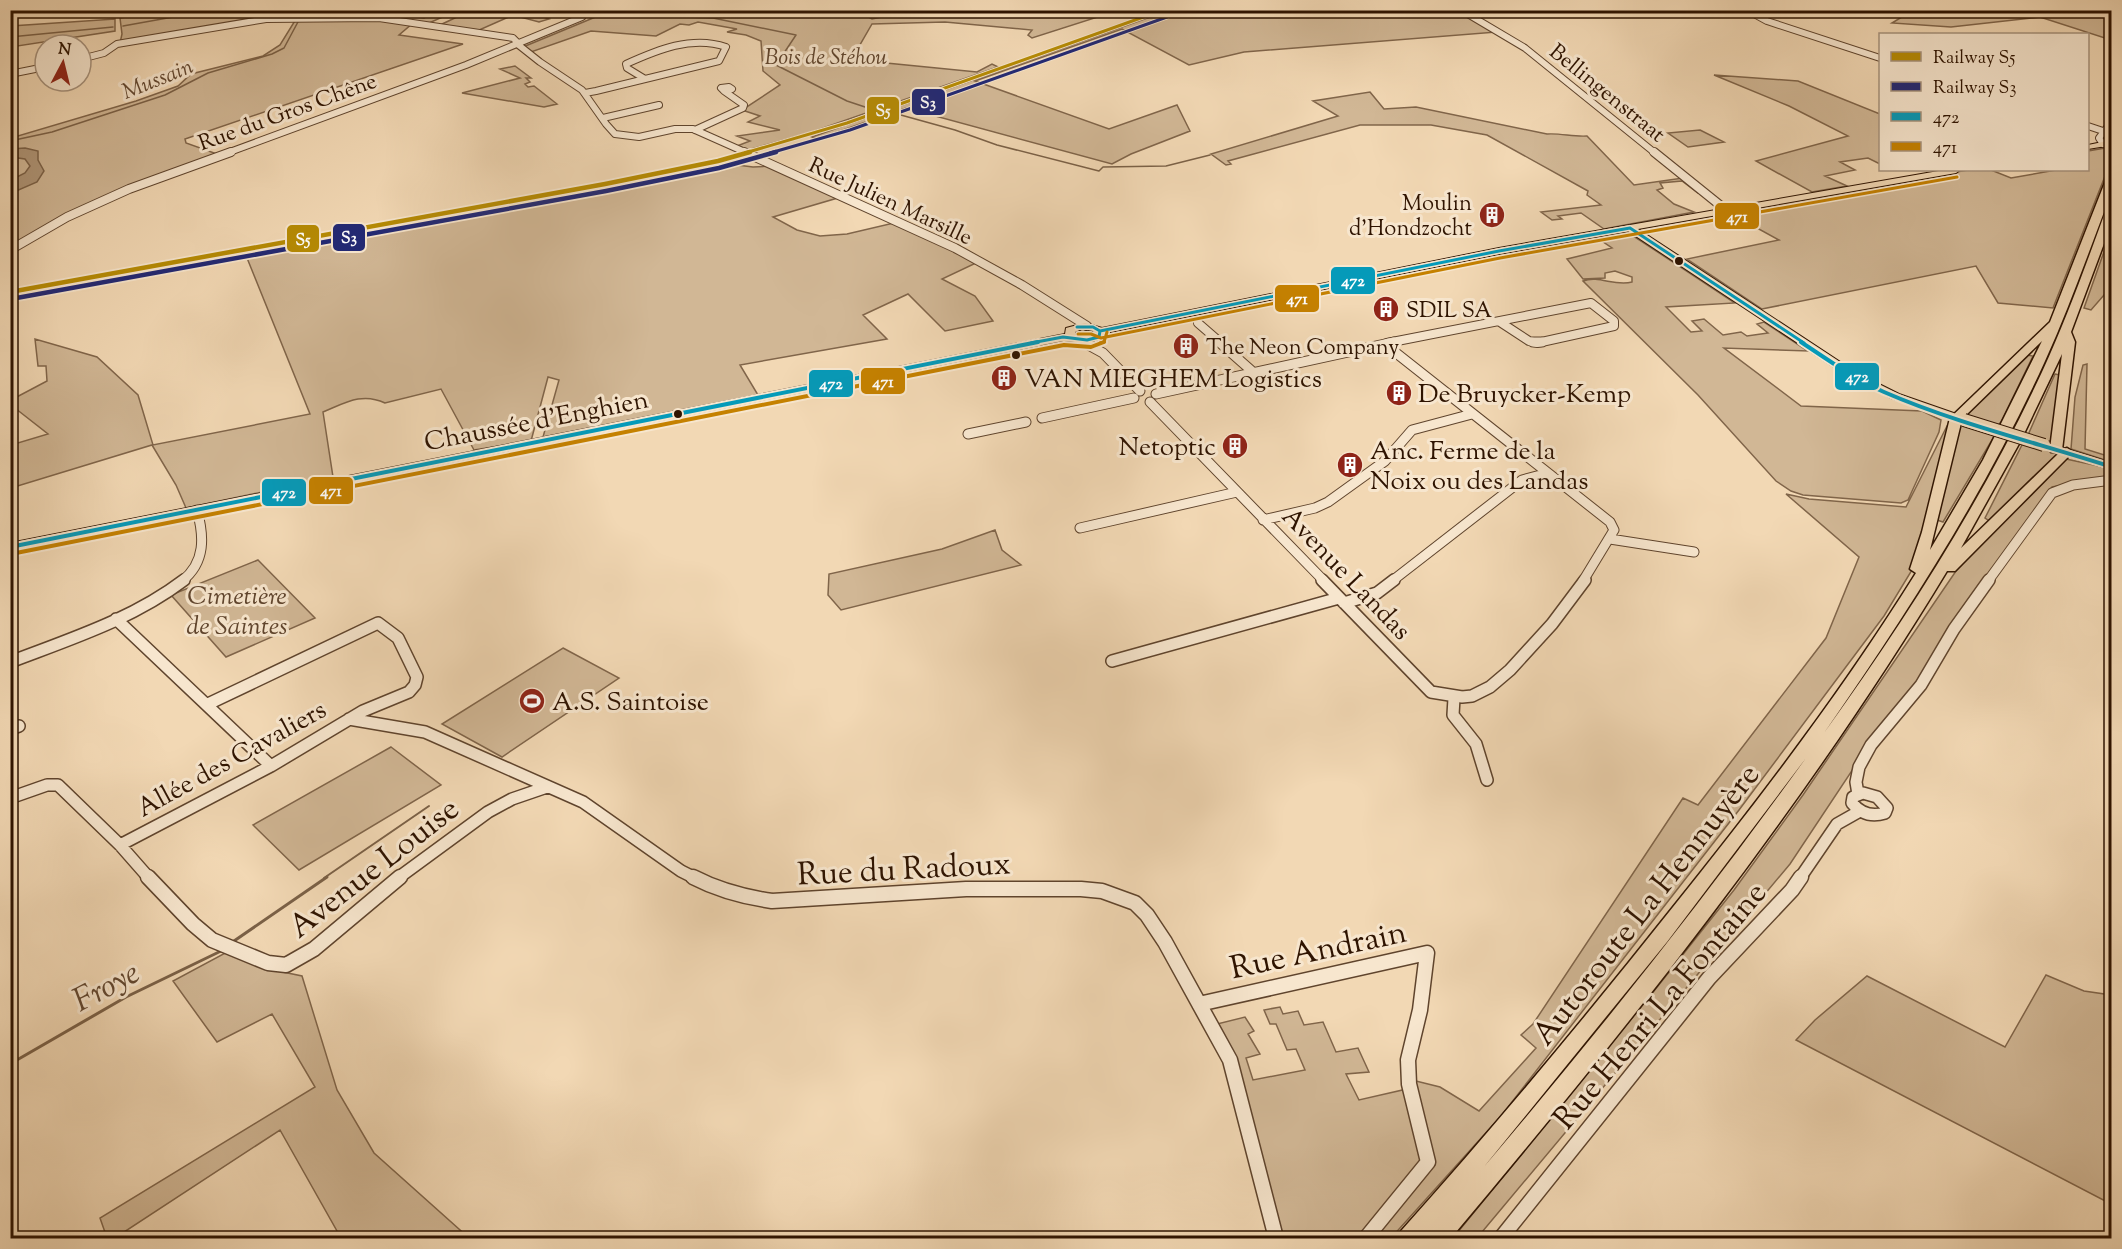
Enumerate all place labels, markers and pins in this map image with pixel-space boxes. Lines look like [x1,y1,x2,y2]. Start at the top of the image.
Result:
place label: Moulin d'Hondzocht [1349,189,1472,246]
building icon: Moulin d'Hondzocht [1477,200,1507,230]
unlabelled marker [1673,255,1685,267]
building icon: SDIL SA [1371,294,1401,324]
place label: SDIL SA [1406,296,1492,328]
building icon: The Neon Company [1171,331,1201,361]
place label: The Neon Company [1206,333,1399,365]
unlabelled marker [1010,349,1022,361]
place label: VAN MIEGHEM Logistics [1024,362,1322,399]
building icon: VAN MIEGHEM Logistics [989,363,1019,393]
place label: De Bruycker-Kemp [1418,377,1631,414]
building icon: De Bruycker-Kemp [1384,378,1414,408]
unlabelled marker [672,408,684,420]
place label: Netoptic [1119,430,1216,467]
building icon: Netoptic [1220,431,1250,461]
place label: Anc. Ferme de la Noix ou des Landas [1370,434,1588,501]
building icon: Anc. Ferme de la Noix ou des Landas [1335,450,1365,480]
place label: A.S. Saintoise [552,685,709,722]
sports icon: A.S. Saintoise [517,686,547,716]

